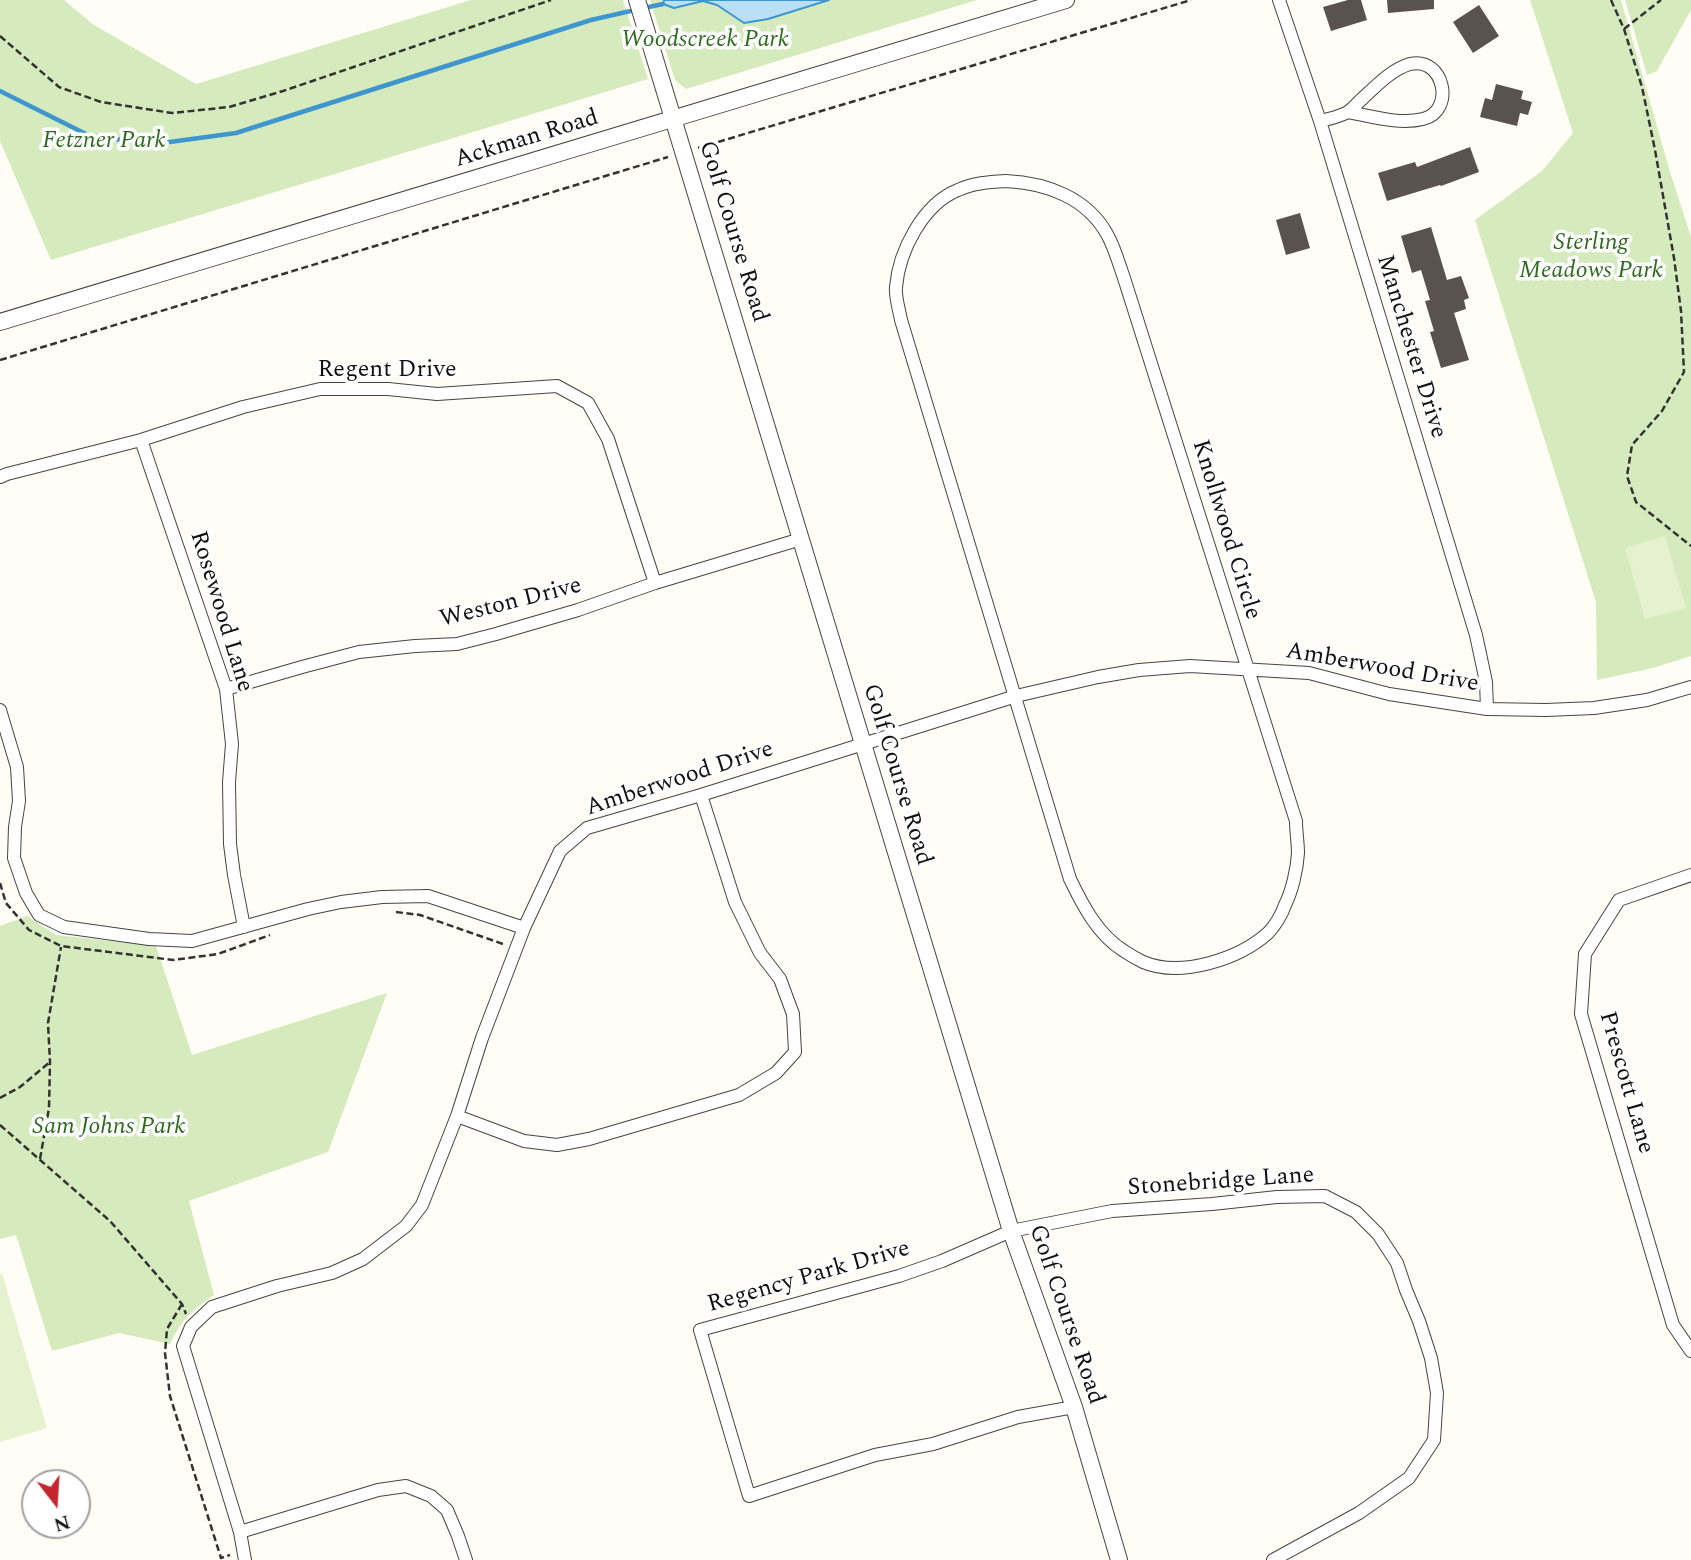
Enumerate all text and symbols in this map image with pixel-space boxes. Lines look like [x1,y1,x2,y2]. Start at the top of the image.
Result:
park label: Woodscreek Park [621,27,789,55]
street label: Ackman Road [452,104,602,176]
park label: Fetzner Park [42,128,166,156]
street label: Golf Course Road [691,138,773,326]
park label: Sterling Meadows Park [1519,230,1663,286]
street label: Manchester Drive [1368,252,1452,442]
street label: Regent Drive [317,357,457,385]
street label: Knollwood Circle [1184,437,1266,623]
street label: Rosewood Lane [182,528,258,696]
street label: Weston Drive [437,572,585,636]
street label: Amberwood Drive [1283,638,1481,700]
street label: Golf Course Road [855,681,937,869]
street label: Amberwood Drive [583,736,777,824]
street label: Prescott Lane [1591,1009,1659,1157]
park label: Sam Johns Park [33,1114,185,1142]
street label: Stonebridge Lane [1127,1162,1315,1204]
street label: Golf Course Road [1021,1221,1109,1409]
street label: Regency Park Drive [704,1235,914,1321]
north arrow [21,1469,91,1539]
text: N [50,1507,73,1539]

